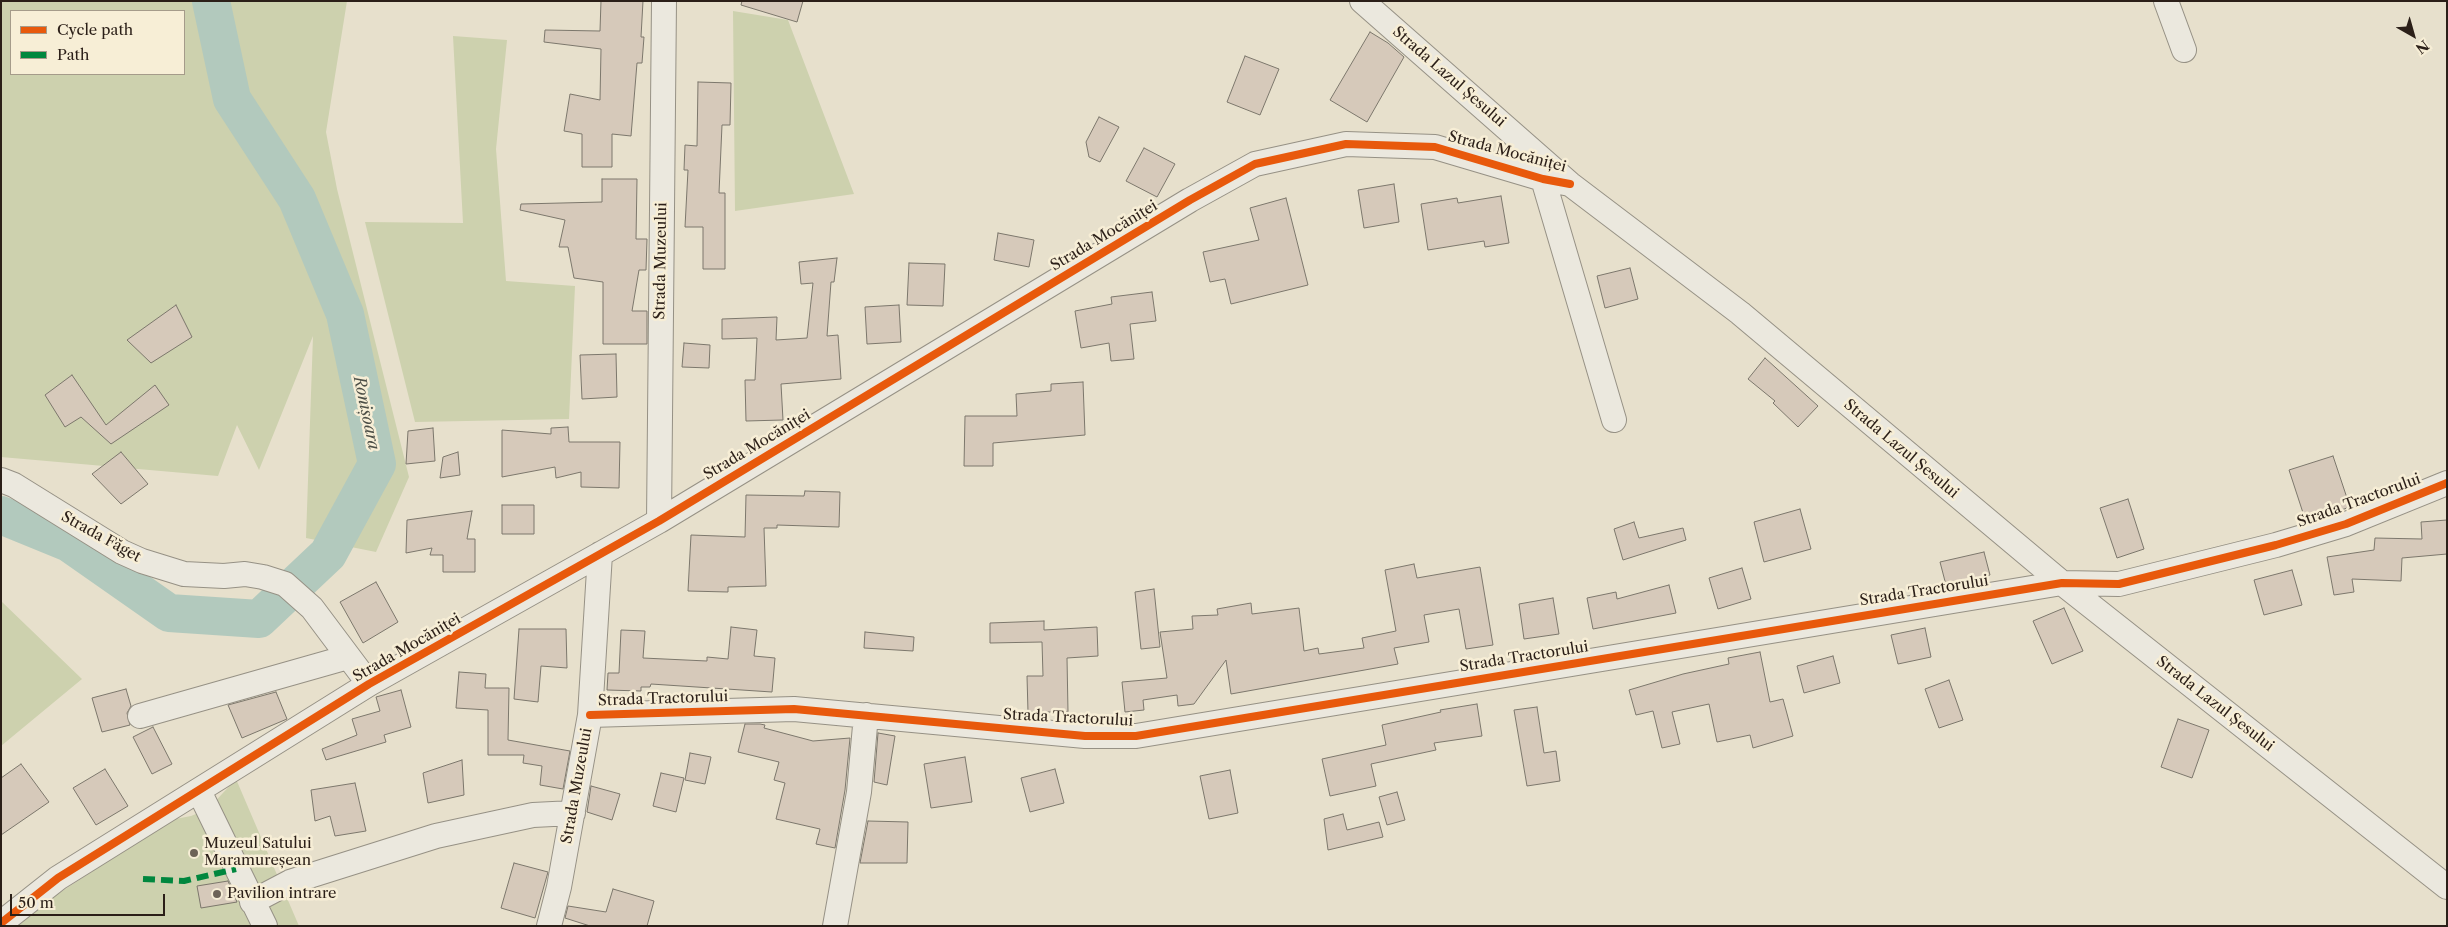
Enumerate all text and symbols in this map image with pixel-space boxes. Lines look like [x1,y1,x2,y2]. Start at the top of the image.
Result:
legend [10,10,185,75]
north arrow [2388,10,2438,60]
text: Cycle path [57,20,133,39]
street label: Strada Lazul Șesului [1389,23,1509,131]
text: N [2412,36,2433,58]
text: Path [57,45,89,64]
street label: Strada Mocăniței [1446,128,1568,176]
street label: Strada Mocăniței [1047,197,1161,275]
street label: Strada Muzeului [651,202,671,320]
water label: Ronișoara [349,374,383,452]
street label: Strada Lazul Șesului [1840,396,1962,502]
street label: Strada Mocăniței [700,406,814,484]
street label: Strada Tractorului [2295,470,2423,532]
street label: Strada Făget [58,508,144,566]
street label: Strada Tractorului [1858,572,1990,610]
street label: Strada Mocăniței [350,610,464,686]
street label: Strada Tractorului [1458,638,1590,676]
street label: Strada Lazul Șesului [2153,653,2277,755]
street label: Strada Tractorului [598,688,728,710]
street label: Strada Tractorului [1003,706,1133,730]
street label: Strada Muzeului [558,727,596,845]
place label: Muzeul Satului Maramureșean [204,835,312,870]
marker: Muzeul Satului Maramureșean [188,847,200,859]
scale bar [12,884,168,916]
place label: Pavilion intrare [227,885,336,903]
marker: Pavilion intrare [211,888,223,900]
text: 50 m [18,893,54,912]

